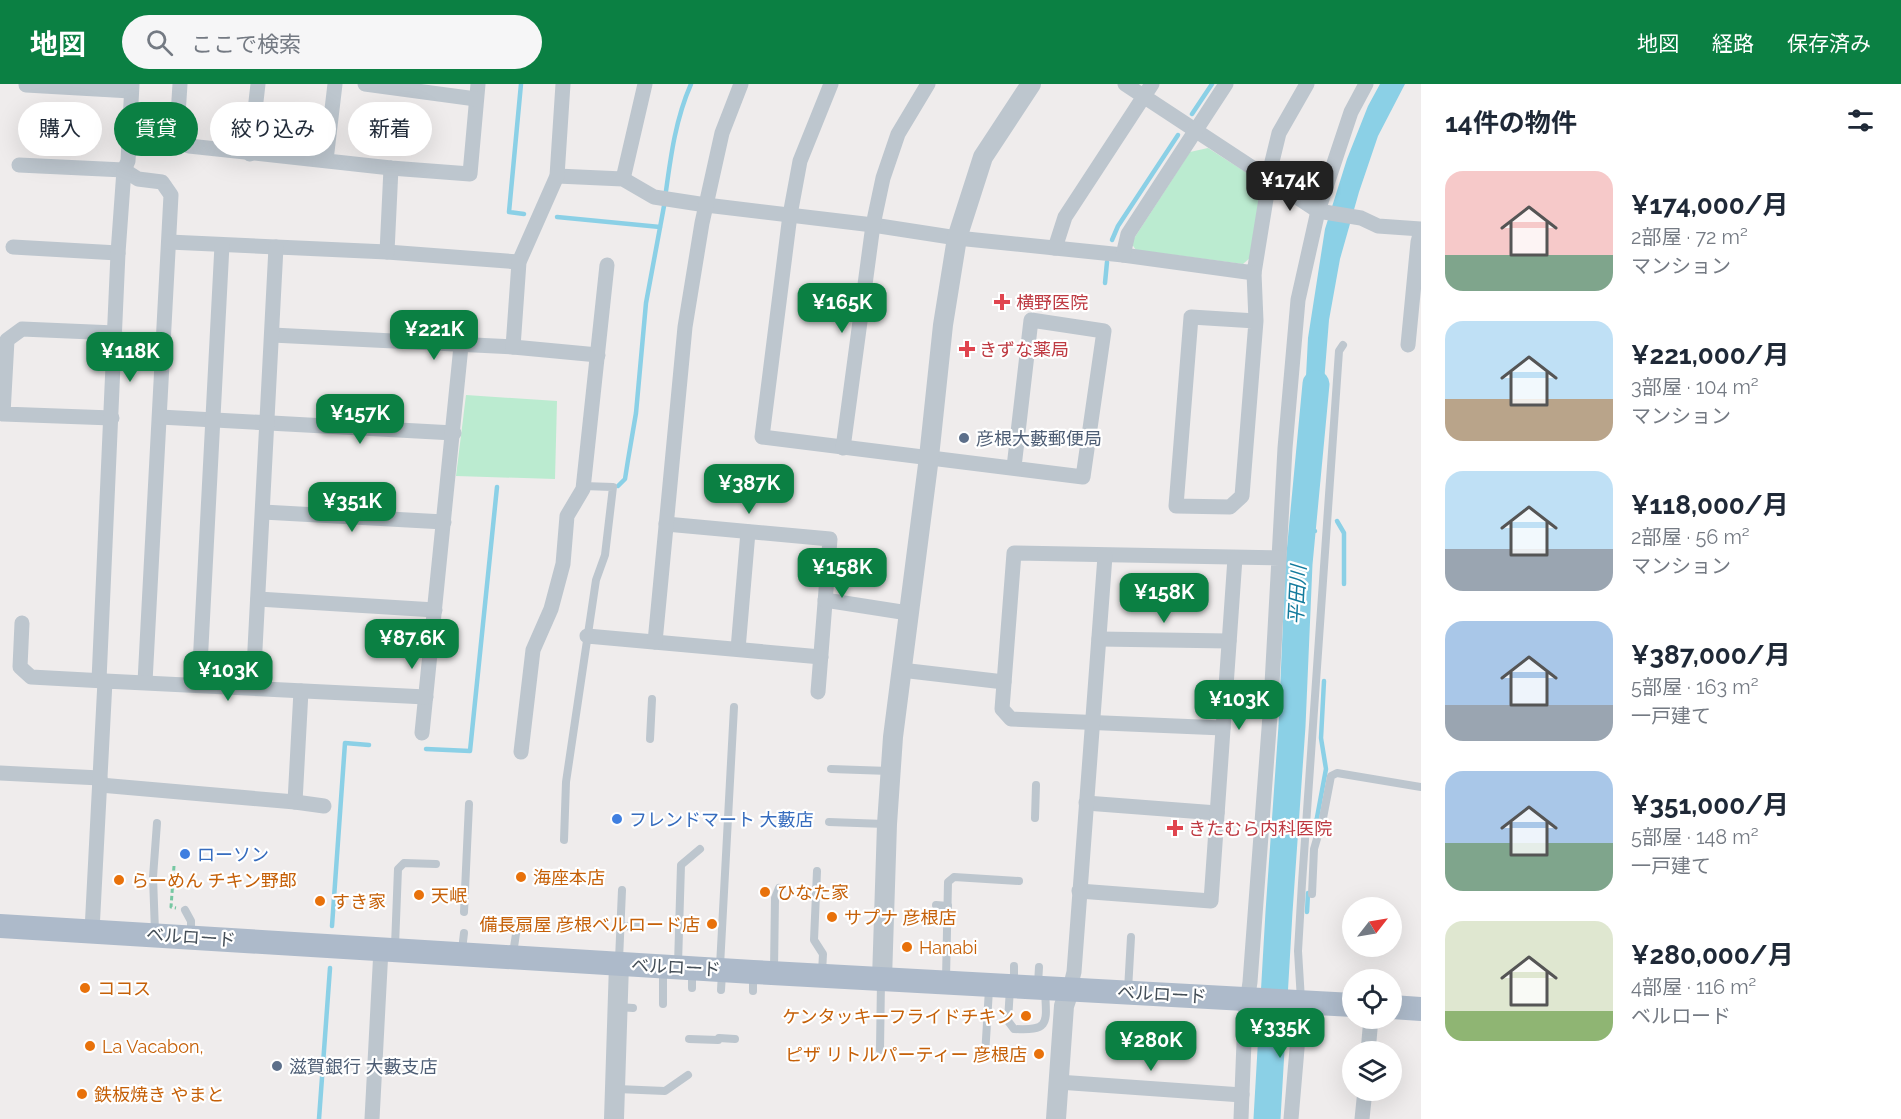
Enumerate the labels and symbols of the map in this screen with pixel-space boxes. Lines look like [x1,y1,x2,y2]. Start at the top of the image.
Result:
pin: ¥174K [1248,161,1332,212]
pin: ¥165K [800,283,884,334]
place label: 横野医院 [1016,292,1088,313]
marker: 横野医院 [993,293,1011,311]
pin: ¥221K [392,310,476,361]
pin: ¥118K [88,332,172,383]
place label: きずな薬局 [979,339,1069,360]
marker: きずな薬局 [960,342,974,356]
pin: ¥157K [318,394,402,445]
place label: 彦根大藪郵便局 [976,428,1102,449]
marker: 彦根大藪郵便局 [957,431,971,445]
pin: ¥387K [707,464,791,515]
pin: ¥351K [310,482,394,533]
pin: ¥158K [800,548,884,599]
water label: 平田川 [1283,562,1311,626]
pin: ¥158K [1122,573,1206,624]
pin: ¥87.6K [363,619,461,670]
pin: ¥103K [186,651,270,702]
pin: ¥103K [1197,680,1281,731]
place label: フレンドマート 大藪店 [629,809,814,830]
marker: フレンドマート 大藪店 [610,812,624,826]
place label: きたむら内科医院 [1188,818,1332,839]
marker: きたむら内科医院 [1166,819,1184,837]
place label: ローソン [197,844,269,865]
marker: ローソン [178,847,192,861]
place label: 海座本店 [533,867,605,888]
place label: らーめん チキン野郎 [131,870,297,891]
marker: 海座本店 [514,870,528,884]
marker: らーめん チキン野郎 [112,873,126,887]
place label: ひなた家 [777,882,849,903]
place label: 天岷 [431,885,467,906]
marker: ひなた家 [758,885,772,899]
marker: 天岷 [412,888,426,902]
place label: すき家 [332,891,386,912]
marker: すき家 [313,894,327,908]
north arrow [1342,897,1402,957]
place label: サプナ 彦根店 [844,907,957,928]
marker: サプナ 彦根店 [825,910,839,924]
place label: 備長扇屋 彦根ベルロード店 [479,914,700,935]
marker: 備長扇屋 彦根ベルロード店 [705,917,719,931]
street label: ベルロード [145,923,237,951]
place label: Hanabi [919,937,977,958]
marker: Hanabi [900,940,914,954]
street label: ベルロード [631,954,721,980]
place label: ココス [97,978,151,999]
marker: ココス [78,981,92,995]
street label: ベルロード [1117,981,1207,1007]
place label: ケンタッキーフライドチキン [782,1006,1014,1027]
pin: ¥335K [1238,1008,1322,1059]
marker: ケンタッキーフライドチキン [1019,1009,1033,1023]
pin: ¥280K [1109,1021,1193,1072]
place label: La Vacabon, [102,1036,203,1057]
marker: La Vacabon, [83,1039,97,1053]
place label: ピザ リトルパーティー 彦根店 [785,1044,1027,1065]
marker: ピザ リトルパーティー 彦根店 [1032,1047,1046,1061]
place label: 滋賀銀行 大藪支店 [289,1056,438,1077]
marker: 滋賀銀行 大藪支店 [270,1059,284,1073]
place label: 鉄板焼き やまと [94,1084,225,1105]
marker: 鉄板焼き やまと [75,1087,89,1101]

